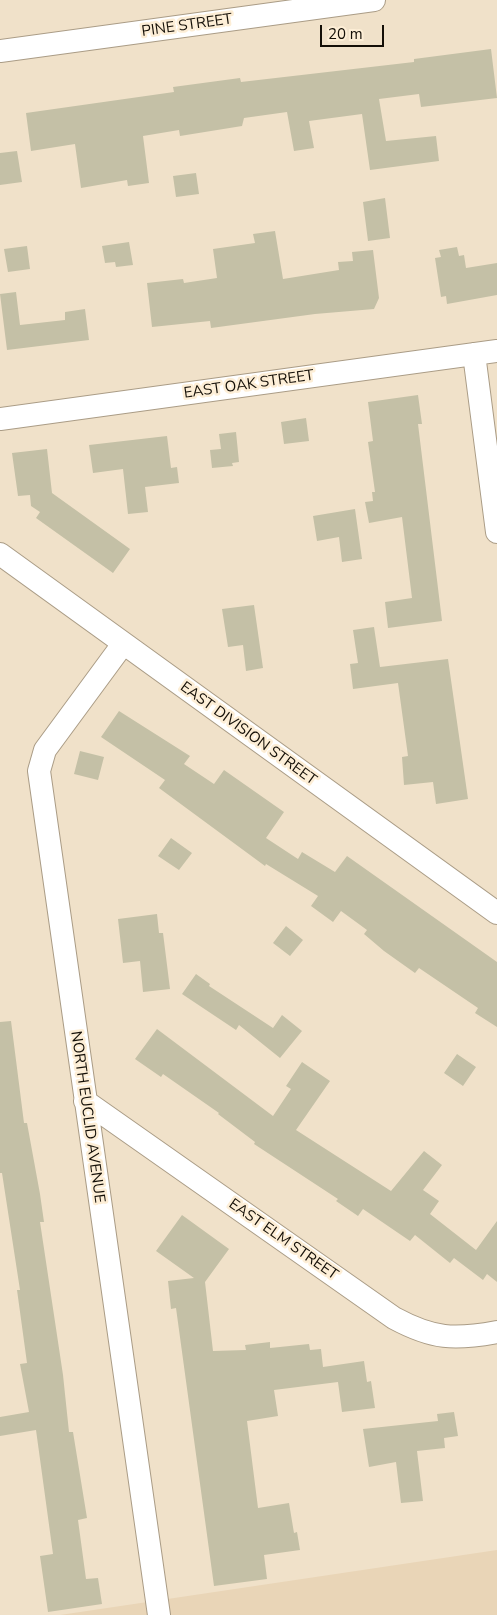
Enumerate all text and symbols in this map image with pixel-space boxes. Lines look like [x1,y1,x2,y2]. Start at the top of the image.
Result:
street label: PINE STREET [140,11,234,41]
scale bar [322,15,386,47]
text: 20 m [328,24,363,44]
street label: EAST OAK STREET [183,367,315,403]
street label: EAST DIVISION STREET [176,678,320,790]
street label: NORTH EUCLID AVENUE [66,1030,108,1204]
street label: EAST ELM STREET [225,1196,341,1284]

